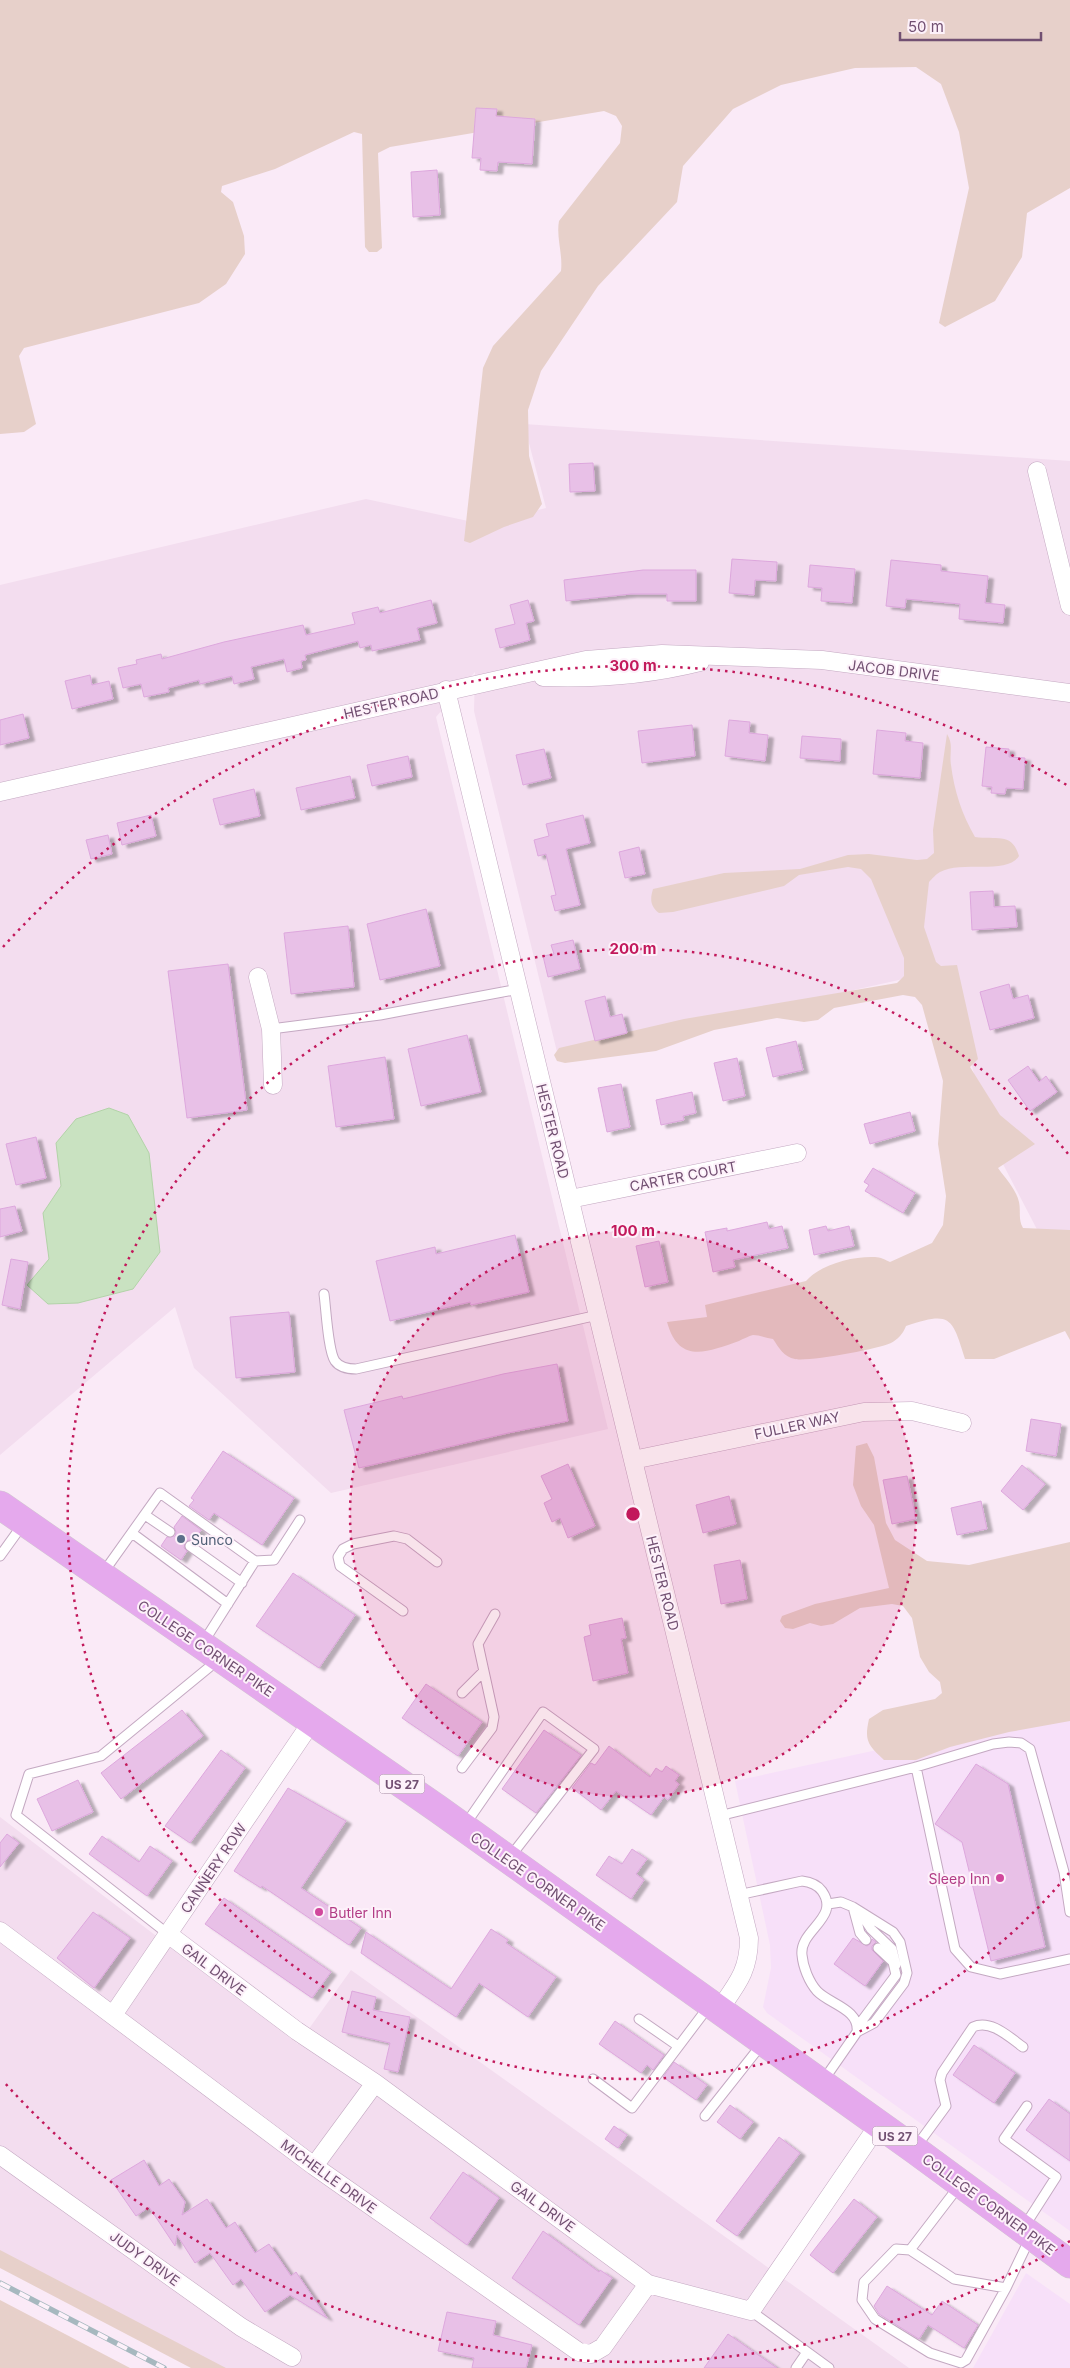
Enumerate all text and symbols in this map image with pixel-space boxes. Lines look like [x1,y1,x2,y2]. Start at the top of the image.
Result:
scale bar [900,10,1041,42]
text: 50 m [908,17,944,36]
text: 300 m [609,656,657,675]
street label: JACOB DRIVE [847,656,941,684]
street label: HESTER ROAD [342,684,440,722]
text: 200 m [610,939,656,958]
street label: HESTER ROAD [533,1082,573,1180]
street label: CARTER COURT [628,1157,738,1195]
text: 100 m [611,1221,655,1240]
street label: FULLER WAY [753,1408,842,1442]
centre of rings [624,1505,642,1523]
place label: Sunco [191,1531,233,1548]
marker: Sunco [175,1533,187,1545]
street label: HESTER ROAD [643,1534,683,1632]
street label: COLLEGE CORNER PIKE [135,1596,277,1700]
road number: US 27 [380,1775,424,1794]
street label: CANNERY ROW [177,1820,249,1916]
street label: COLLEGE CORNER PIKE [467,1828,609,1934]
place label: Sleep Inn [928,1870,990,1887]
marker: Sleep Inn [994,1872,1006,1884]
place label: Butler Inn [329,1904,392,1921]
marker: Butler Inn [313,1906,325,1918]
street label: GAIL DRIVE [178,1939,250,1999]
road number: US 27 [872,2126,918,2146]
street label: MICHELLE DRIVE [278,2135,380,2217]
street label: COLLEGE CORNER PIKE [919,2150,1059,2258]
street label: GAIL DRIVE [507,2177,579,2235]
street label: JUDY DRIVE [107,2227,183,2289]

